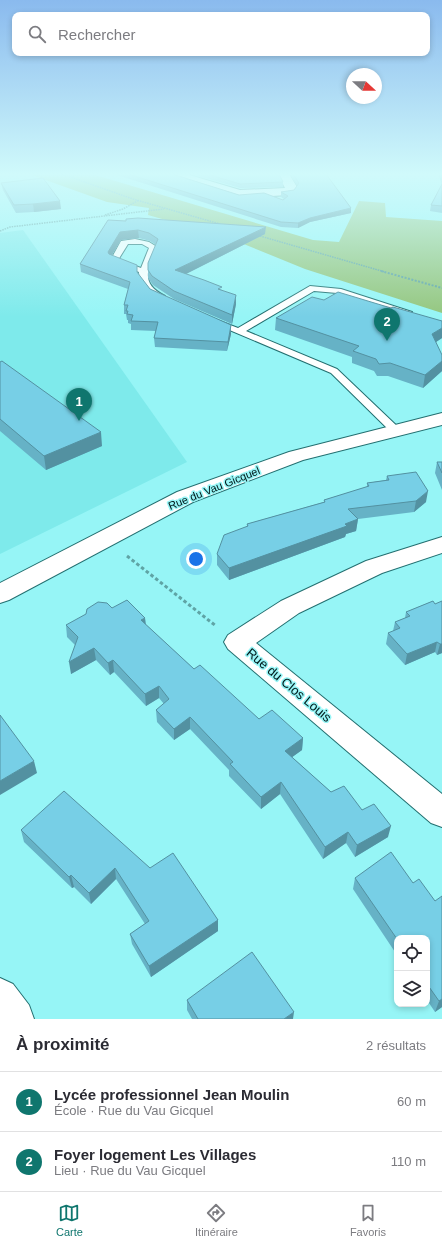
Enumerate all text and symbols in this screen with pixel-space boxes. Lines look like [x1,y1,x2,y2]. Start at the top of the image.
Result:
search box [12,12,430,56]
icon: search [26,23,48,45]
text: Rechercher [58,26,136,43]
north arrow [346,68,382,104]
pin: 2 [374,308,400,341]
pin: 1 [66,388,92,421]
street label: Rue du Vau Gicquel [166,464,262,512]
your location [186,549,206,569]
street label: Rue du Clos Louis [243,645,335,725]
map controls [394,935,430,1007]
button: locate [394,935,430,971]
button: layers [394,971,430,1007]
text: À proximité [16,1035,110,1054]
text: 2 résultats [366,1038,426,1053]
text: Lycée professionnel Jean Moulin [54,1086,289,1103]
text: 1 [25,1094,33,1109]
text: 60 m [397,1094,426,1109]
text: École · Rue du Vau Gicquel [54,1103,213,1118]
text: Foyer logement Les Villages [54,1146,256,1163]
text: 2 [25,1154,33,1169]
text: 110 m [391,1154,426,1169]
text: Lieu · Rue du Vau Gicquel [54,1163,206,1178]
tab: Carte [56,1202,83,1238]
tab: Itinéraire [195,1202,238,1238]
tab: Favoris [350,1202,386,1238]

